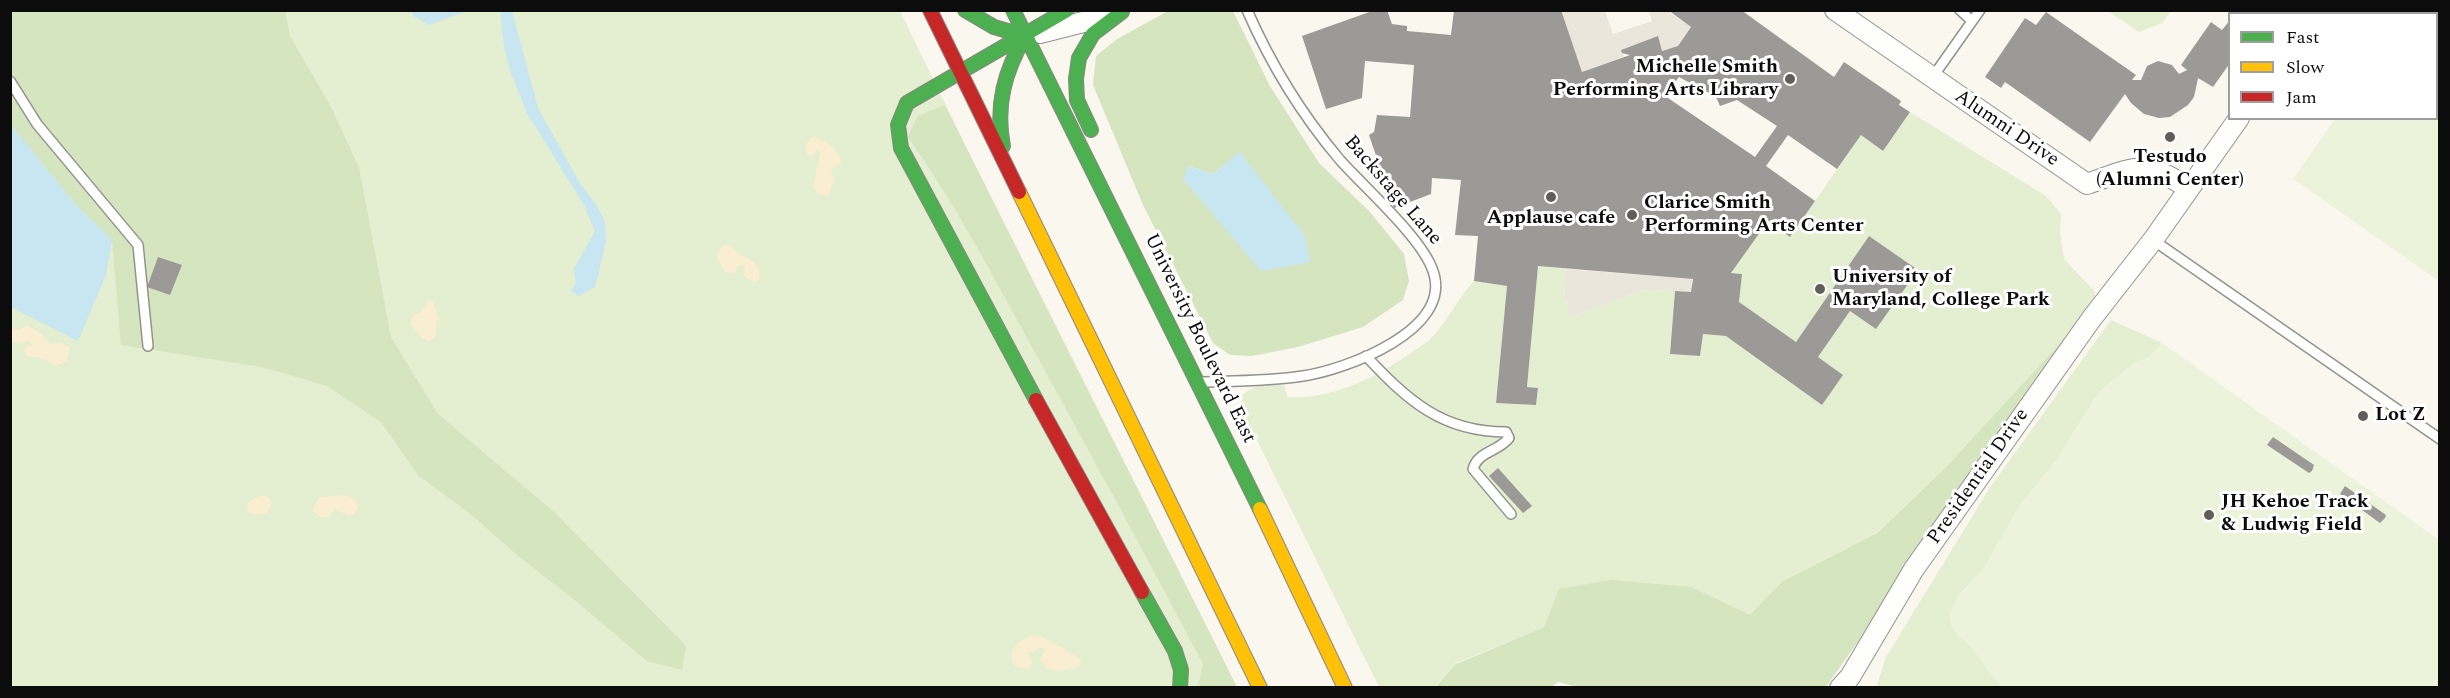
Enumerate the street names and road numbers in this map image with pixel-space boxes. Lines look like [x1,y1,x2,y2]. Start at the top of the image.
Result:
street label: Alumni Drive [1949,85,2063,173]
street label: Backstage Lane [1338,131,1446,251]
street label: University Boulevard East [1138,230,1260,448]
street label: Presidential Drive [1923,404,2035,550]

